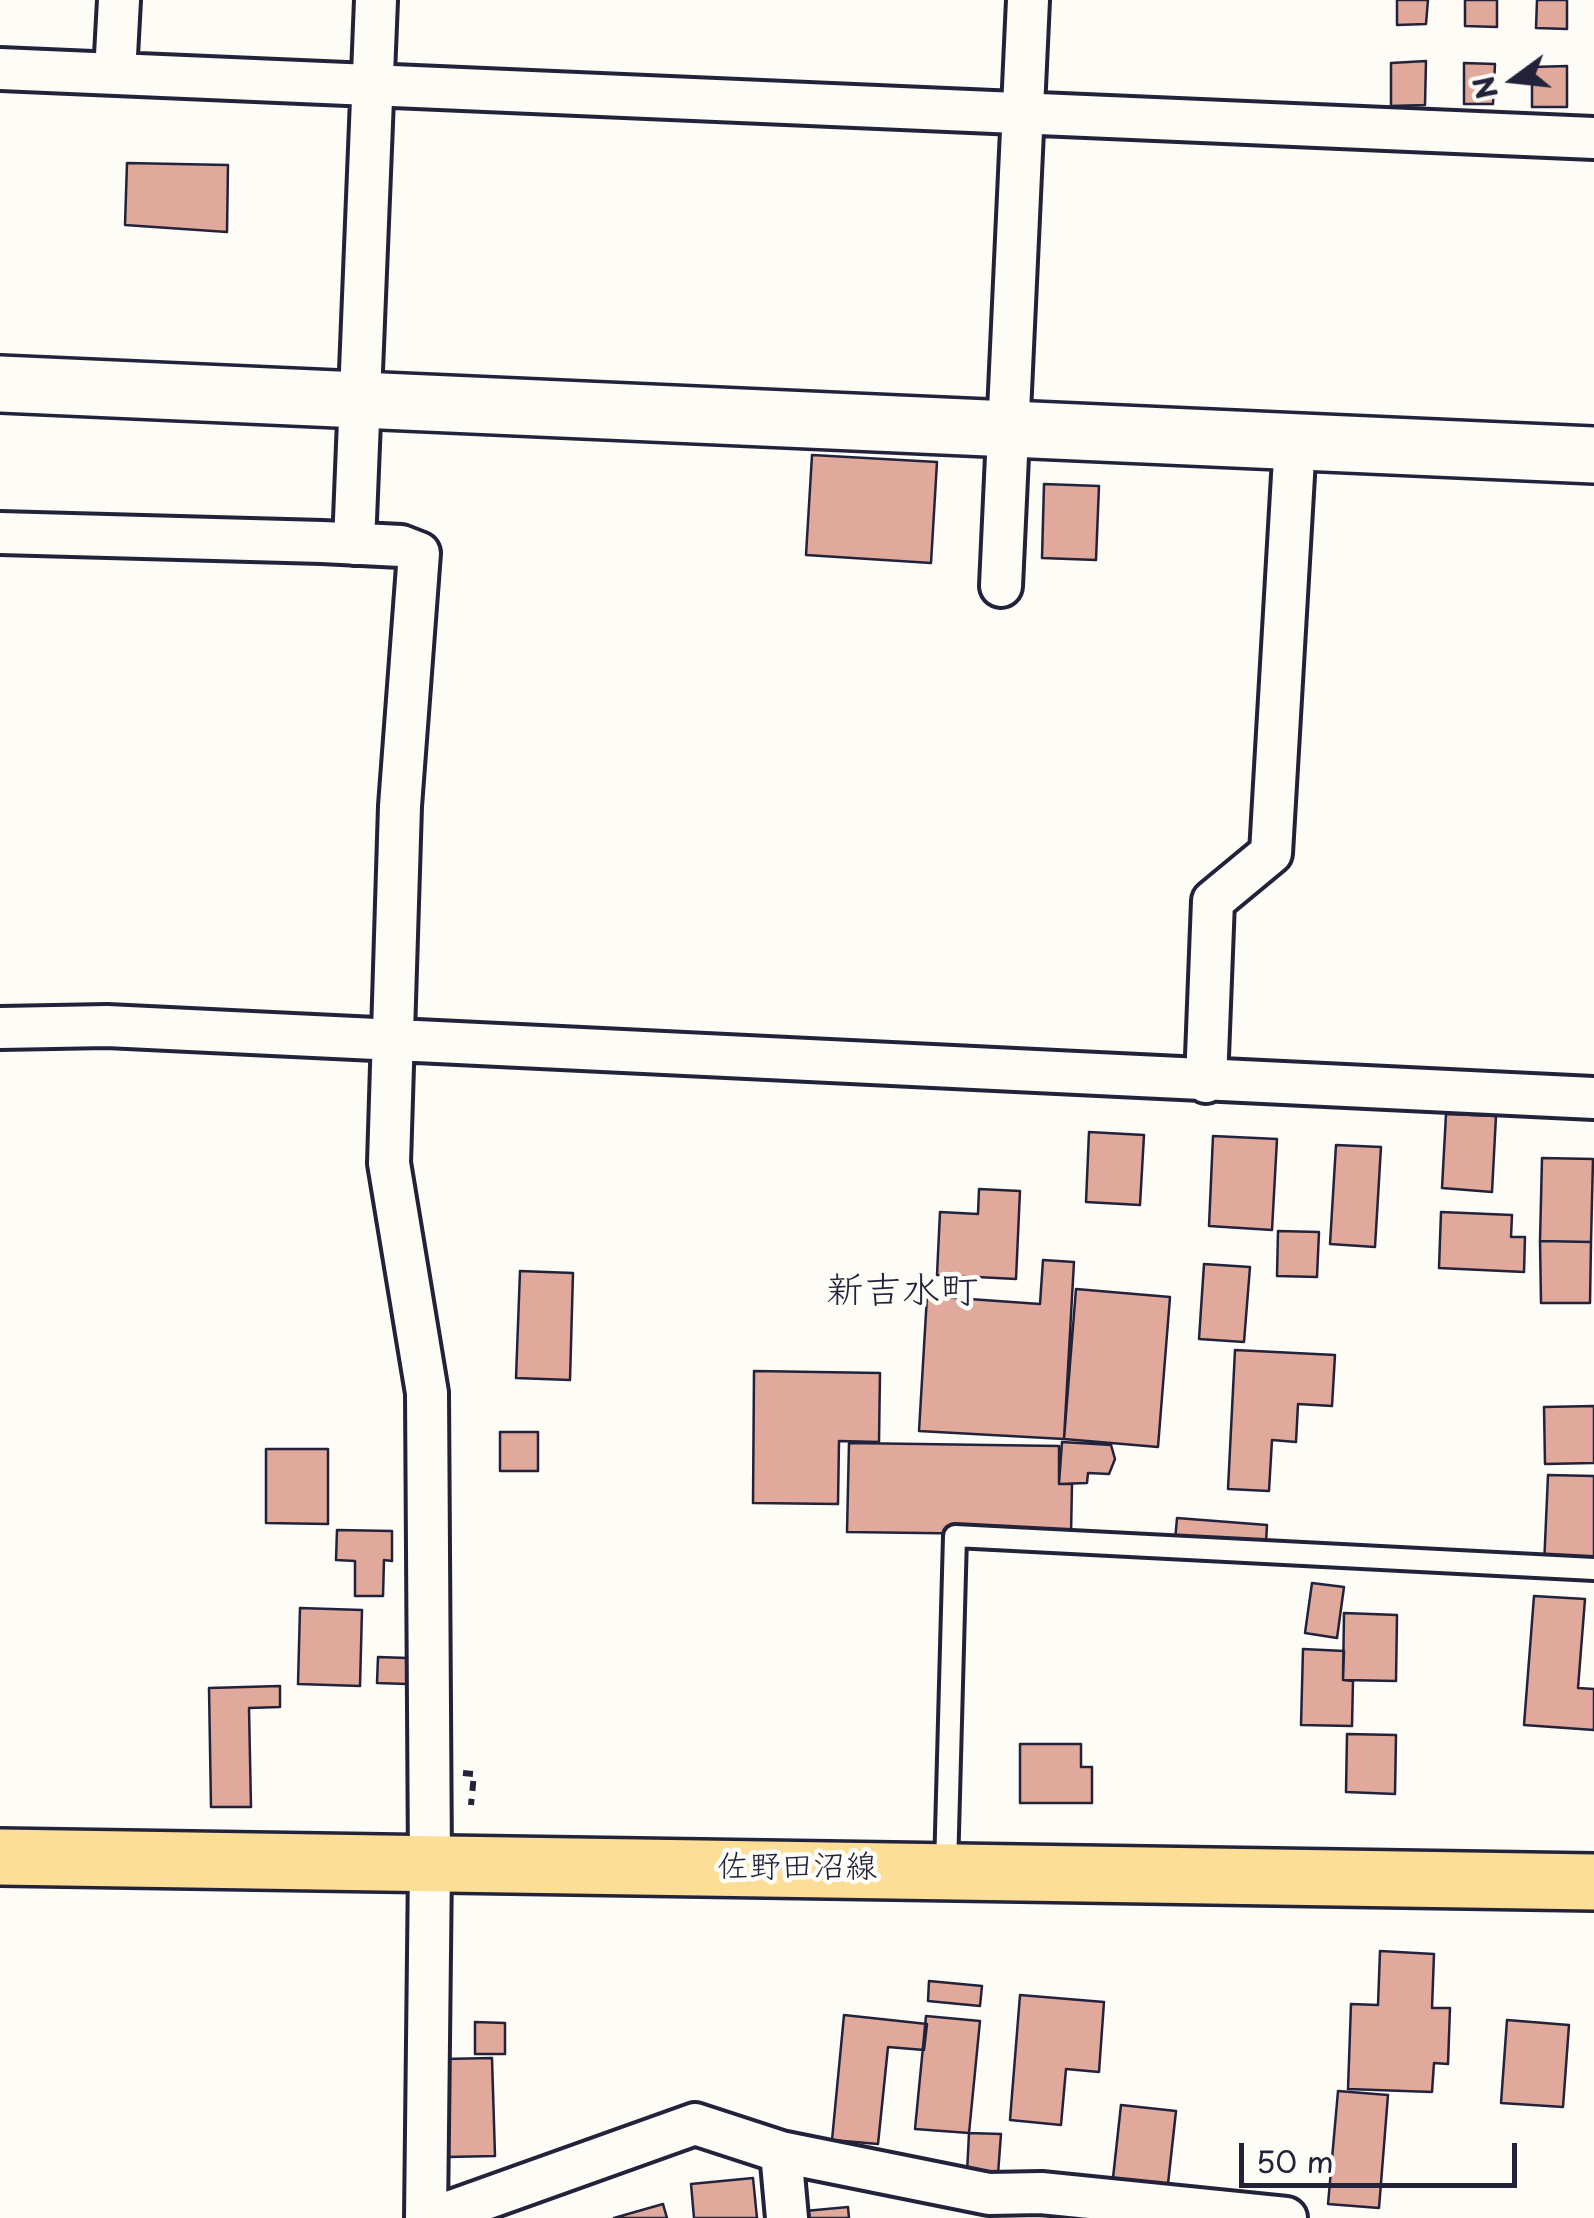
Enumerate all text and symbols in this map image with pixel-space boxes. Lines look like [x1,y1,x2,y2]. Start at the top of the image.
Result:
north arrow [1464,30,1564,130]
text: N [1461,72,1508,104]
district label: 新吉水町 [826,1270,978,1316]
street label: 佐野田沼線 [717,1849,877,1887]
scale bar [1244,2123,1522,2185]
text: 50 m [1256,2138,1334,2183]

